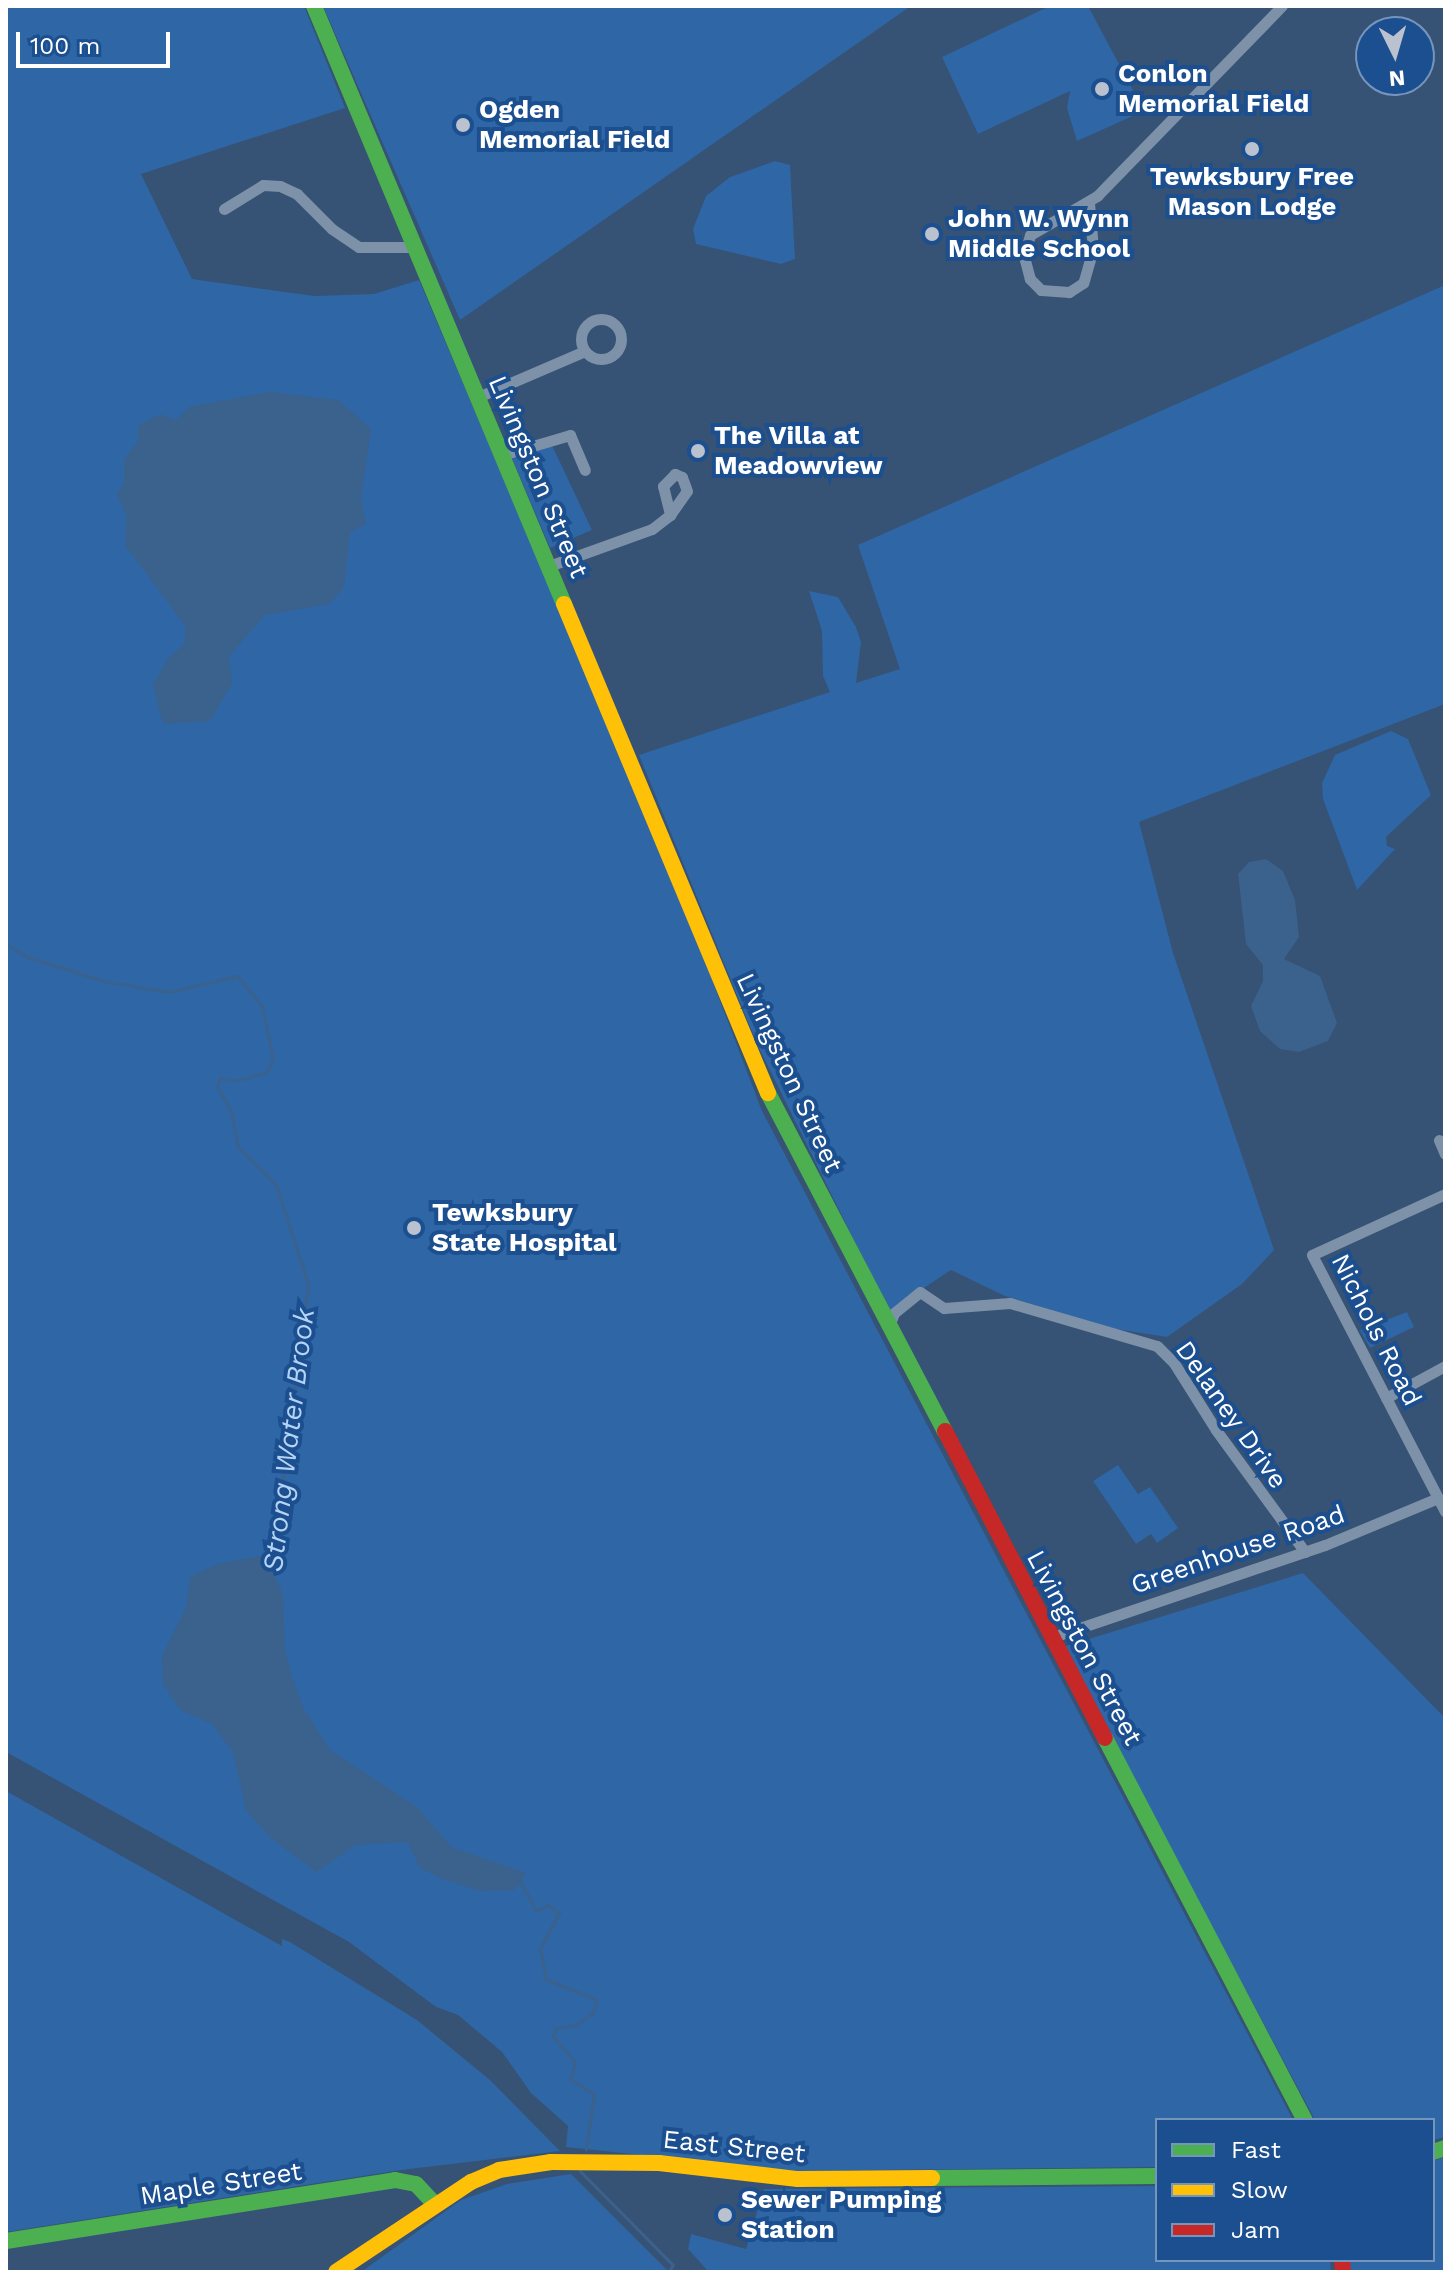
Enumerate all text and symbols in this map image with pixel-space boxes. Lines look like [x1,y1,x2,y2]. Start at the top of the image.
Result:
scale bar [20,16,174,66]
north arrow [1355,16,1435,96]
text: 100 m [30,32,100,60]
place label: Conlon Memorial Field [1118,58,1310,120]
text: N [1388,65,1406,92]
marker: Conlon Memorial Field [1093,80,1111,98]
place label: Ogden Memorial Field [479,94,671,156]
marker: Ogden Memorial Field [454,116,472,134]
marker: Tewksbury Free Mason Lodge [1243,140,1261,158]
place label: Tewksbury Free Mason Lodge [1150,161,1354,222]
place label: John W. Wynn Middle School [948,203,1130,264]
marker: John W. Wynn Middle School [923,225,941,243]
street label: Livingston Street [481,371,595,583]
place label: The Villa at Meadowview [714,420,883,482]
marker: The Villa at Meadowview [689,442,707,460]
street label: Livingston Street [729,968,849,1178]
place label: Tewksbury State Hospital [432,1197,616,1258]
marker: Tewksbury State Hospital [403,1217,425,1239]
street label: Nichols Road [1324,1249,1428,1411]
water label: Strong Water Brook [256,1305,322,1575]
street label: Delaney Drive [1168,1335,1294,1495]
street label: Greenhouse Road [1127,1499,1349,1601]
street label: Livingston Street [1019,1545,1149,1751]
legend [1155,2118,1435,2262]
street label: East Street [661,2124,807,2170]
text: Fast [1231,2136,1281,2164]
street label: Maple Street [138,2156,304,2212]
text: Slow [1231,2176,1288,2204]
place label: Sewer Pumping Station [741,2184,942,2246]
marker: Sewer Pumping Station [716,2206,734,2224]
text: Jam [1231,2216,1281,2244]

